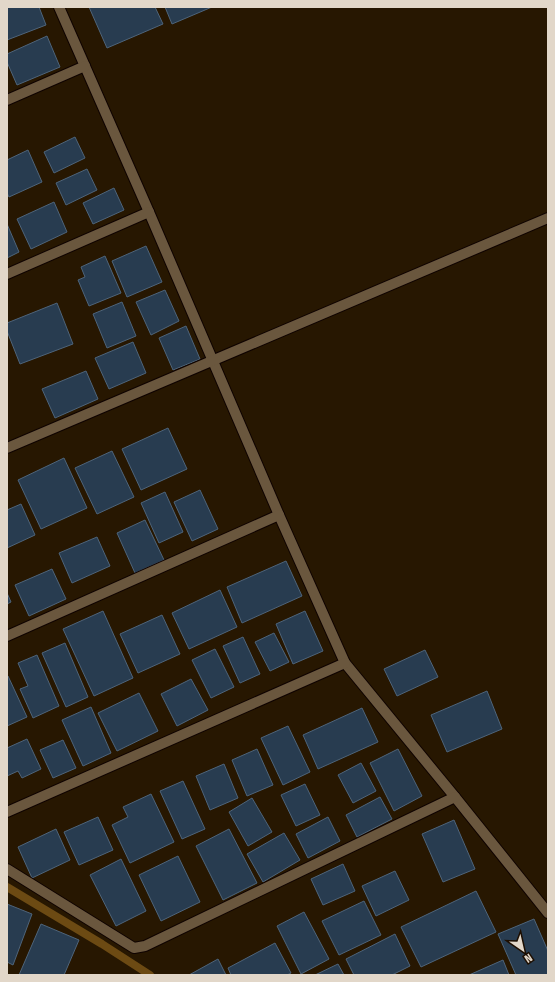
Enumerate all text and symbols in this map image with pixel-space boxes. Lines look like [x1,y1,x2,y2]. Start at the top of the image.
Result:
north arrow [503,930,543,970]
text: N [522,951,535,965]

